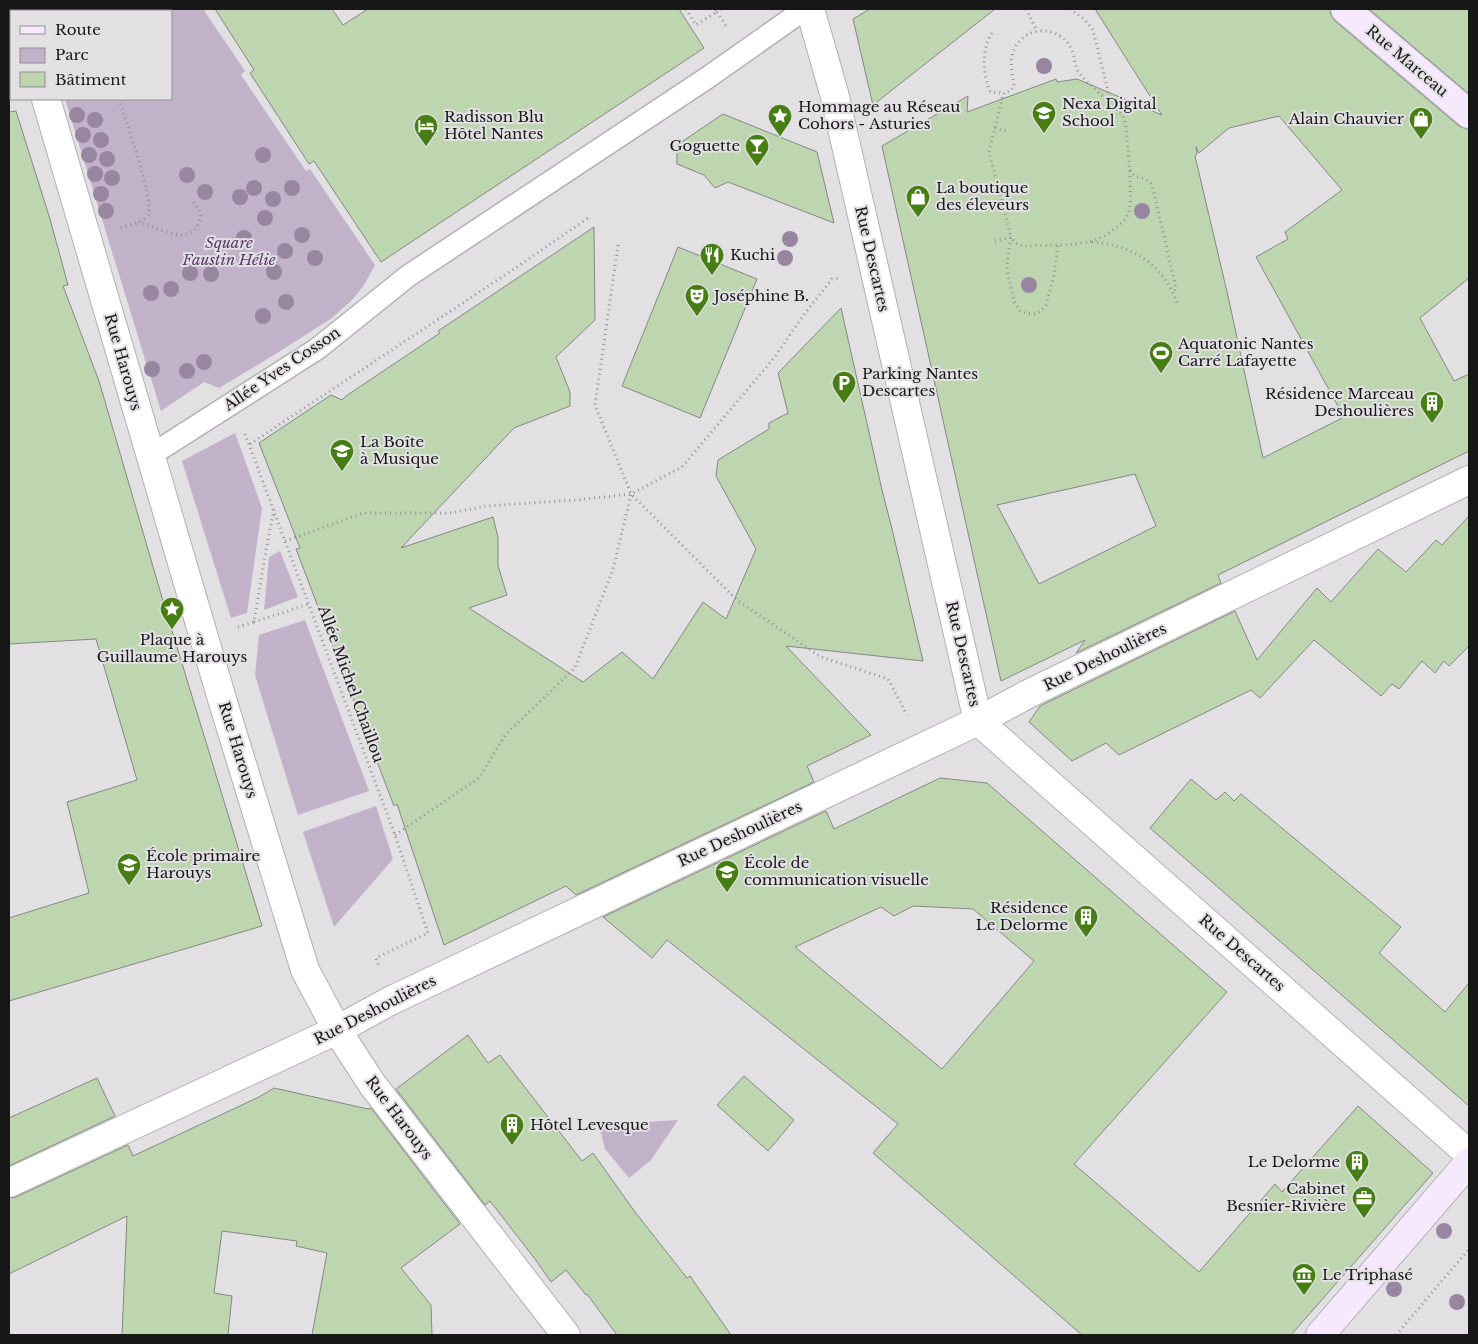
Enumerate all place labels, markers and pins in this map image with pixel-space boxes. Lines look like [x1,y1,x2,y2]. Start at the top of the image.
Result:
place label: Nexa Digital School [1062,94,1157,130]
place label: Hommage au Réseau Cohors - Asturies [798,97,960,133]
school or university icon: Nexa Digital School [1031,100,1057,134]
place icon: Hommage au Réseau Cohors - Asturies [767,103,793,137]
shop icon: Alain Chauvier [1408,106,1434,140]
place label: Radisson Blu Hôtel Nantes [444,107,544,143]
place label: Alain Chauvier [1288,109,1405,128]
hotel icon: Radisson Blu Hôtel Nantes [413,113,439,147]
bar icon: Goguette [744,133,770,167]
place label: Goguette [670,136,740,155]
place label: La boutique des éleveurs [936,178,1029,214]
shop icon: La boutique des éleveurs [905,184,931,218]
restaurant icon: Kuchi [699,242,725,276]
place label: Kuchi [730,245,775,264]
theatre icon: Joséphine B. [684,283,710,317]
place label: Joséphine B. [712,286,809,305]
place label: Aquatonic Nantes Carré Lafayette [1177,334,1314,370]
sports icon: Aquatonic Nantes Carré Lafayette [1148,340,1174,374]
place label: Parking Nantes Descartes [862,364,978,400]
parking icon: Parking Nantes Descartes [831,370,857,404]
place label: Résidence Marceau Deshoulières [1265,384,1414,420]
building icon: Résidence Marceau Deshoulières [1419,390,1445,424]
place label: La Boîte à Musique [360,432,439,468]
school or university icon: La Boîte à Musique [329,438,355,472]
place icon: Plaque à Guillaume Harouys [159,596,185,630]
place label: Plaque à Guillaume Harouys [97,630,247,666]
place label: École primaire Harouys [146,846,260,882]
school or university icon: École primaire Harouys [116,852,142,886]
place label: École de communication visuelle [744,853,929,889]
school or university icon: École de communication visuelle [714,859,740,893]
place label: Résidence Le Delorme [976,898,1068,934]
building icon: Résidence Le Delorme [1073,904,1099,938]
building icon: Hôtel Levesque [499,1112,525,1146]
place label: Hôtel Levesque [530,1115,649,1134]
building icon: Le Delorme [1344,1149,1370,1183]
place label: Le Delorme [1248,1152,1340,1171]
place label: Cabinet Besnier-Rivière [1226,1179,1346,1215]
office icon: Cabinet Besnier-Rivière [1351,1185,1377,1219]
museum icon: Le Triphasé [1291,1262,1317,1296]
place label: Le Triphasé [1322,1265,1413,1284]

